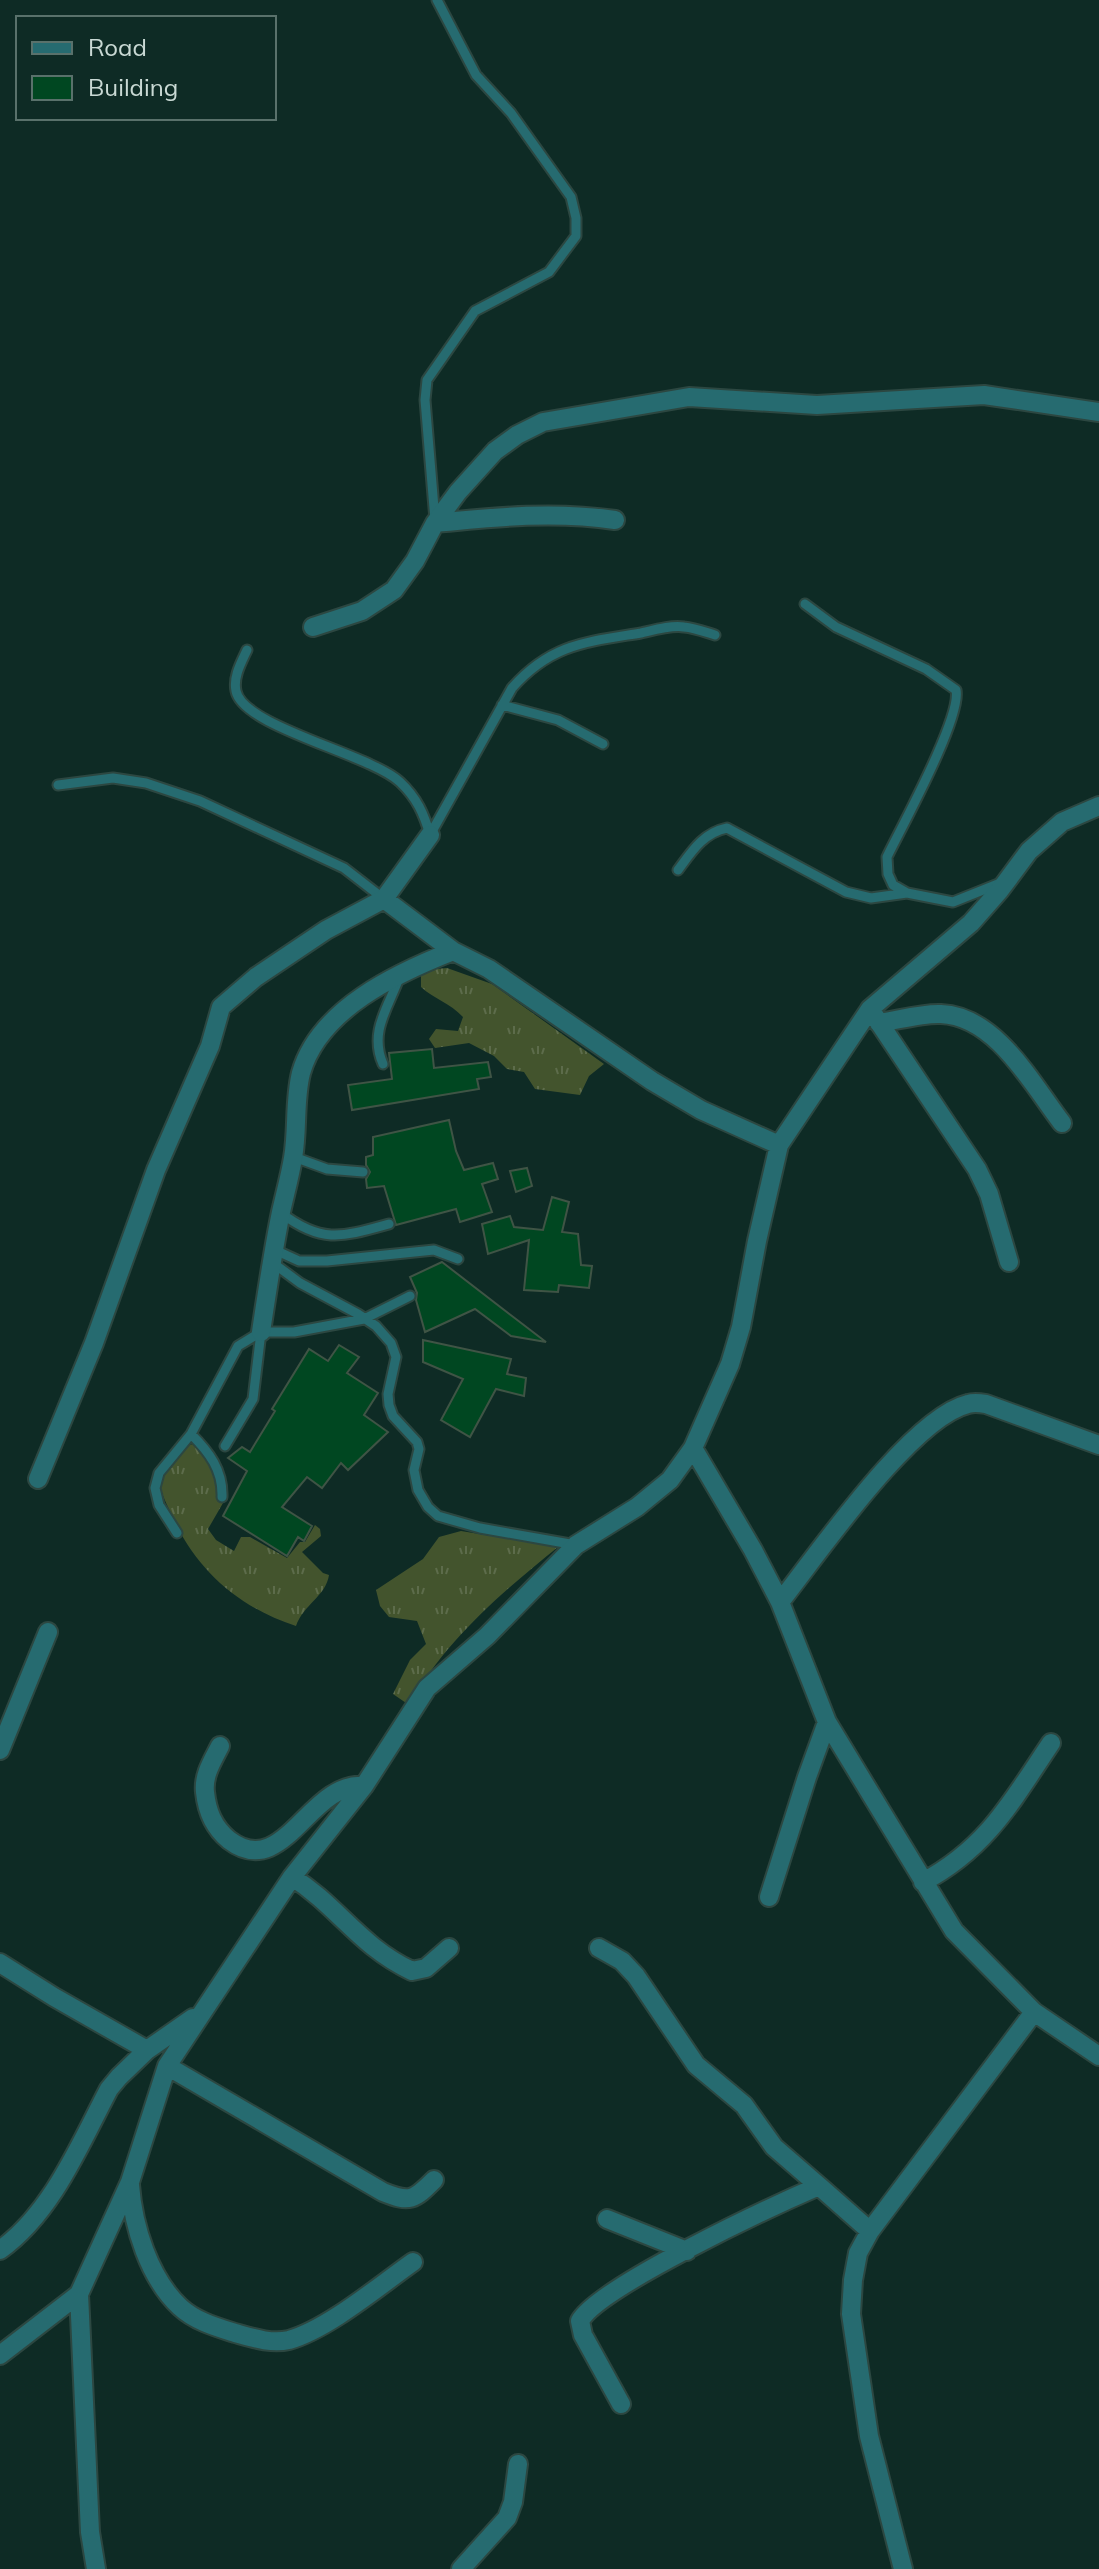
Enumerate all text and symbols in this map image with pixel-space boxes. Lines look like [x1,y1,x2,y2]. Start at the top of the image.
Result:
legend [16,16,276,120]
text: Road [88,32,147,62]
text: Building [88,72,178,102]

